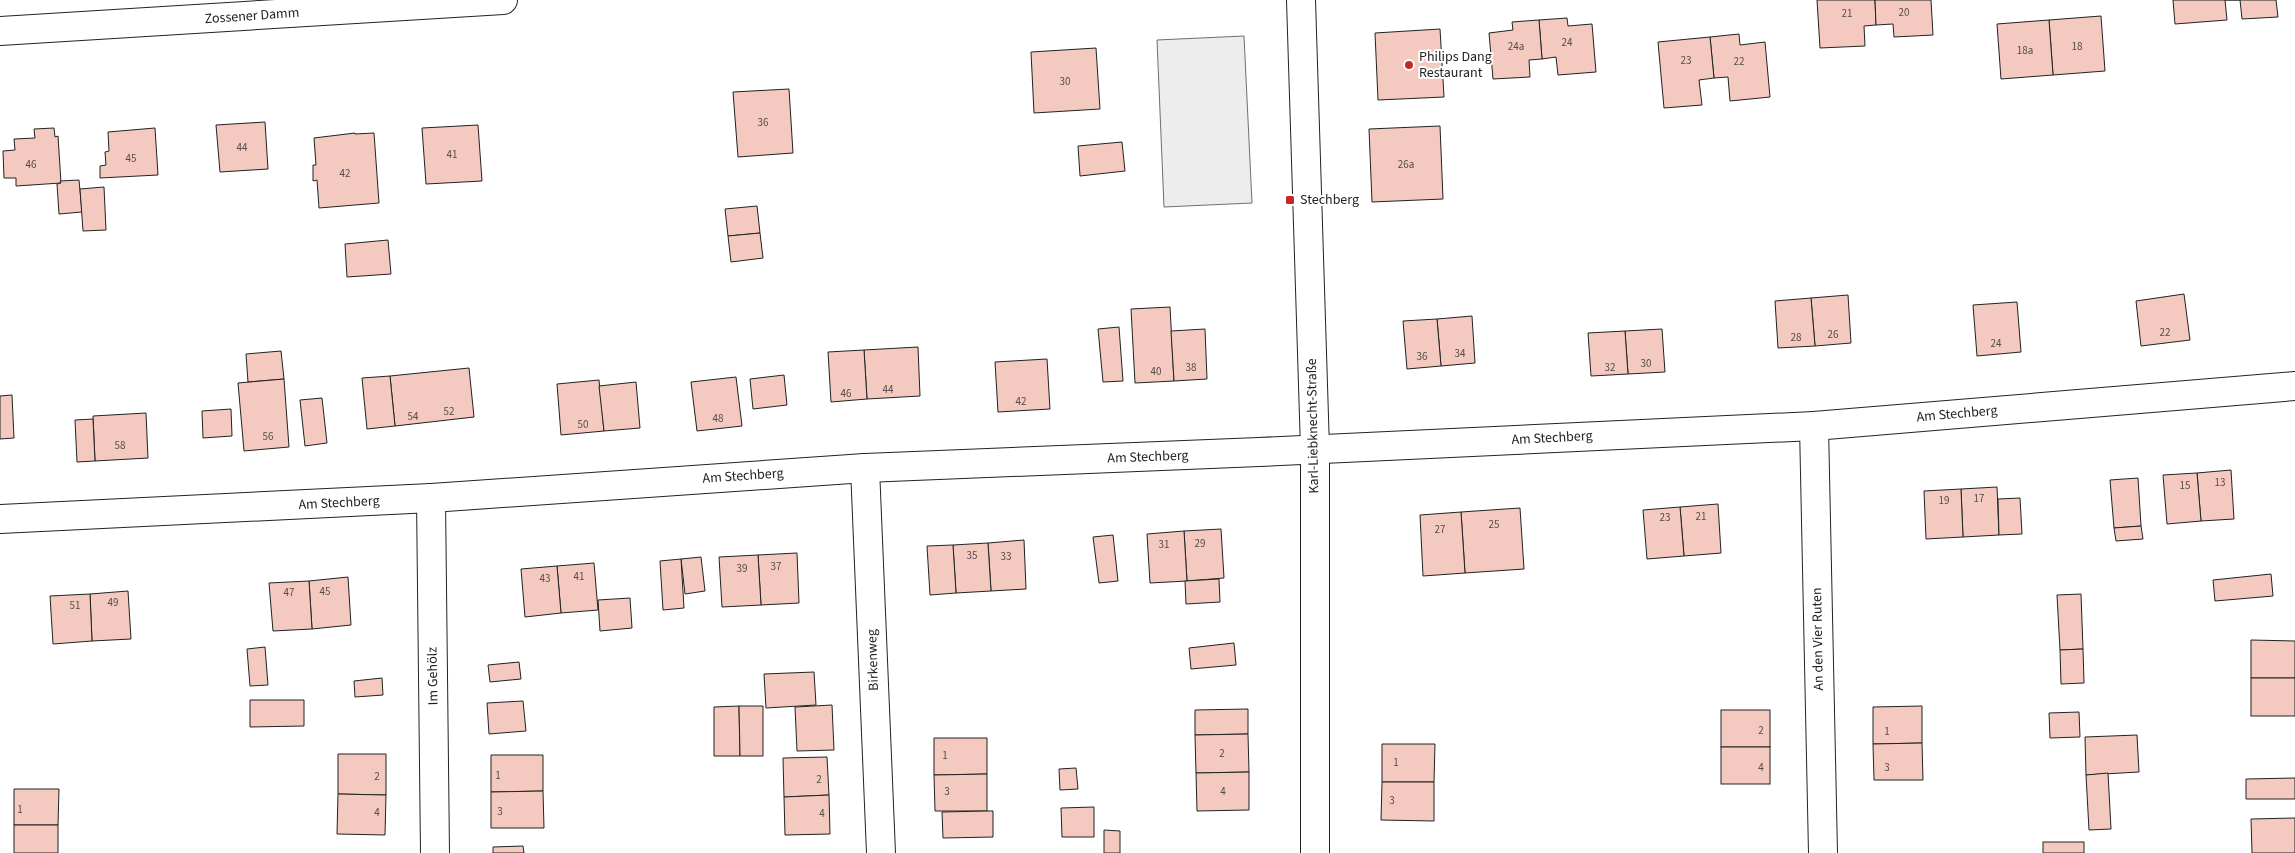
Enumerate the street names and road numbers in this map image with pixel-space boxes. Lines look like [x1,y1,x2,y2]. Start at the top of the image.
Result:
street label: Zossener Damm [204,3,300,29]
street label: Karl-Liebknecht-Straße [1302,358,1324,494]
street label: Am Stechberg [1916,401,1998,427]
street label: Am Stechberg [1511,426,1593,450]
street label: Am Stechberg [1107,446,1189,468]
street label: Am Stechberg [702,463,784,489]
street label: Am Stechberg [298,491,380,515]
street label: An den Vier Ruten [1807,587,1829,691]
street label: Birkenweg [862,629,884,691]
street label: Im Gehölz [422,647,444,705]

